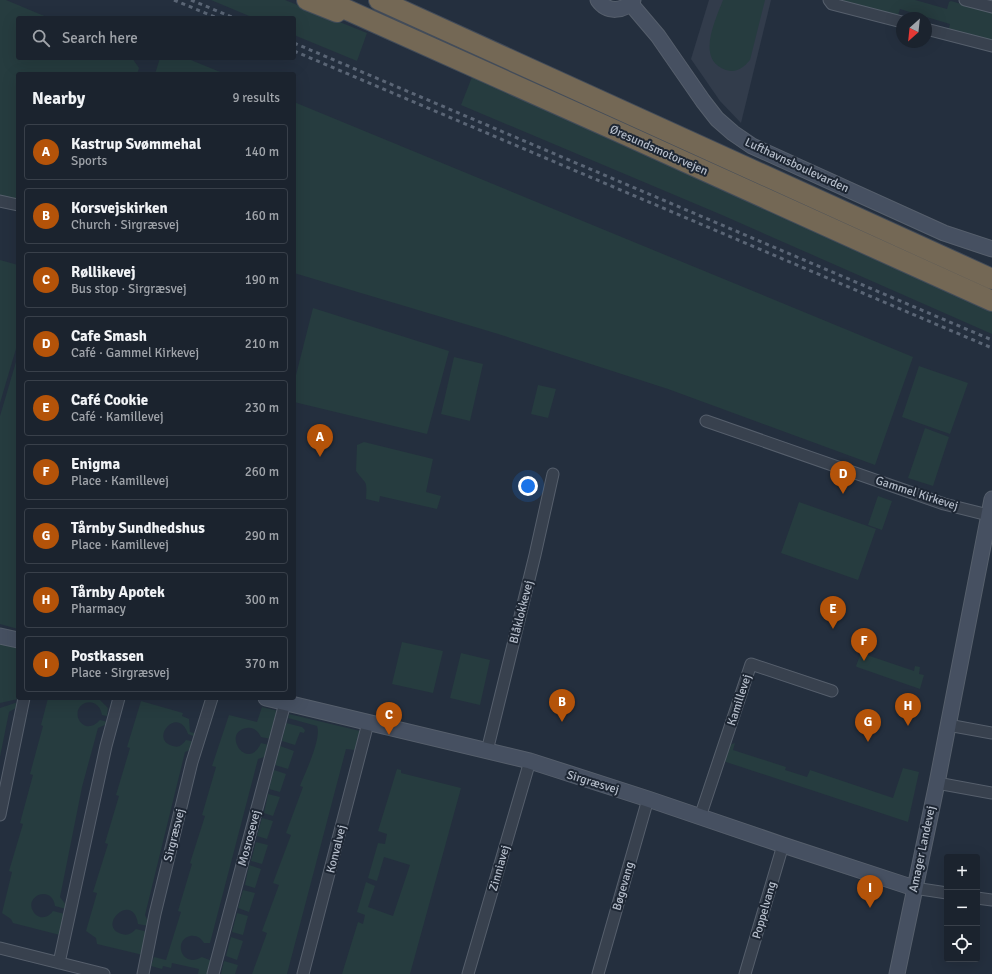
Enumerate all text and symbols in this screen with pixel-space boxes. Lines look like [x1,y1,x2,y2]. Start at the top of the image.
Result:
north arrow [896,12,932,48]
search box [16,16,296,60]
icon: search [30,27,52,49]
text: Search here [62,29,138,47]
text: Nearby [32,88,85,109]
text: 9 results [232,90,280,106]
street label: Øresundsmotorvejen [607,122,710,179]
text: Kastrup Svømmehal [71,135,201,153]
street label: Lufthavnsboulevarden [742,135,851,196]
text: A [42,144,50,160]
text: 140 m [245,144,279,160]
text: Sports [71,153,107,169]
text: Korsvejskirken [71,199,168,217]
text: B [42,208,50,224]
text: 160 m [245,208,279,224]
text: Church · Sirgræsvej [71,217,179,233]
text: Røllikevej [71,263,136,281]
text: C [42,272,50,288]
text: 190 m [245,272,279,288]
text: Bus stop · Sirgræsvej [71,281,187,297]
text: Cafe Smash [71,327,147,345]
text: D [42,336,50,352]
text: 210 m [245,336,279,352]
text: Café · Gammel Kirkevej [71,345,199,361]
text: Café Cookie [71,391,148,409]
text: E [42,400,50,416]
text: 230 m [245,400,279,416]
text: Café · Kamillevej [71,409,164,425]
pin: A [307,424,333,457]
text: Enigma [71,455,120,473]
pin: D [830,461,856,494]
text: F [43,464,49,480]
text: 260 m [245,464,279,480]
text: Place · Kamillevej [71,473,169,489]
street label: Gammel Kirkevej [874,473,960,514]
your location [518,476,538,496]
text: Tårnby Sundhedshus [71,519,205,537]
text: G [42,528,50,544]
text: 290 m [245,528,279,544]
text: Place · Kamillevej [71,537,169,553]
street label: Blåklokkevej [506,579,537,645]
text: Tårnby Apotek [71,583,165,601]
text: H [42,592,50,608]
text: 300 m [245,592,279,608]
pin: E [820,596,846,629]
text: Pharmacy [71,601,126,617]
pin: F [851,628,877,661]
text: Postkassen [71,647,144,665]
text: I [44,656,48,672]
text: 370 m [245,656,279,672]
text: Place · Sirgræsvej [71,665,170,681]
street label: Kamillevej [724,672,755,728]
pin: B [549,689,575,722]
pin: H [895,693,921,726]
pin: C [376,702,402,735]
pin: G [855,709,881,742]
street label: Sirgræsvej [565,767,621,798]
street label: Amager Landevej [906,805,939,894]
street label: Sirgræsvej [161,807,188,863]
street label: Mosrosevej [235,808,264,868]
street label: Konvalvej [323,823,350,875]
street label: Zinniavej [486,844,513,893]
map controls [944,854,980,962]
button: + [944,854,980,890]
street label: Bøgevang [609,860,638,912]
pin: I [857,875,883,908]
street label: Poppelvang [749,880,780,941]
button: − [944,890,980,926]
button: locate [944,926,980,962]

